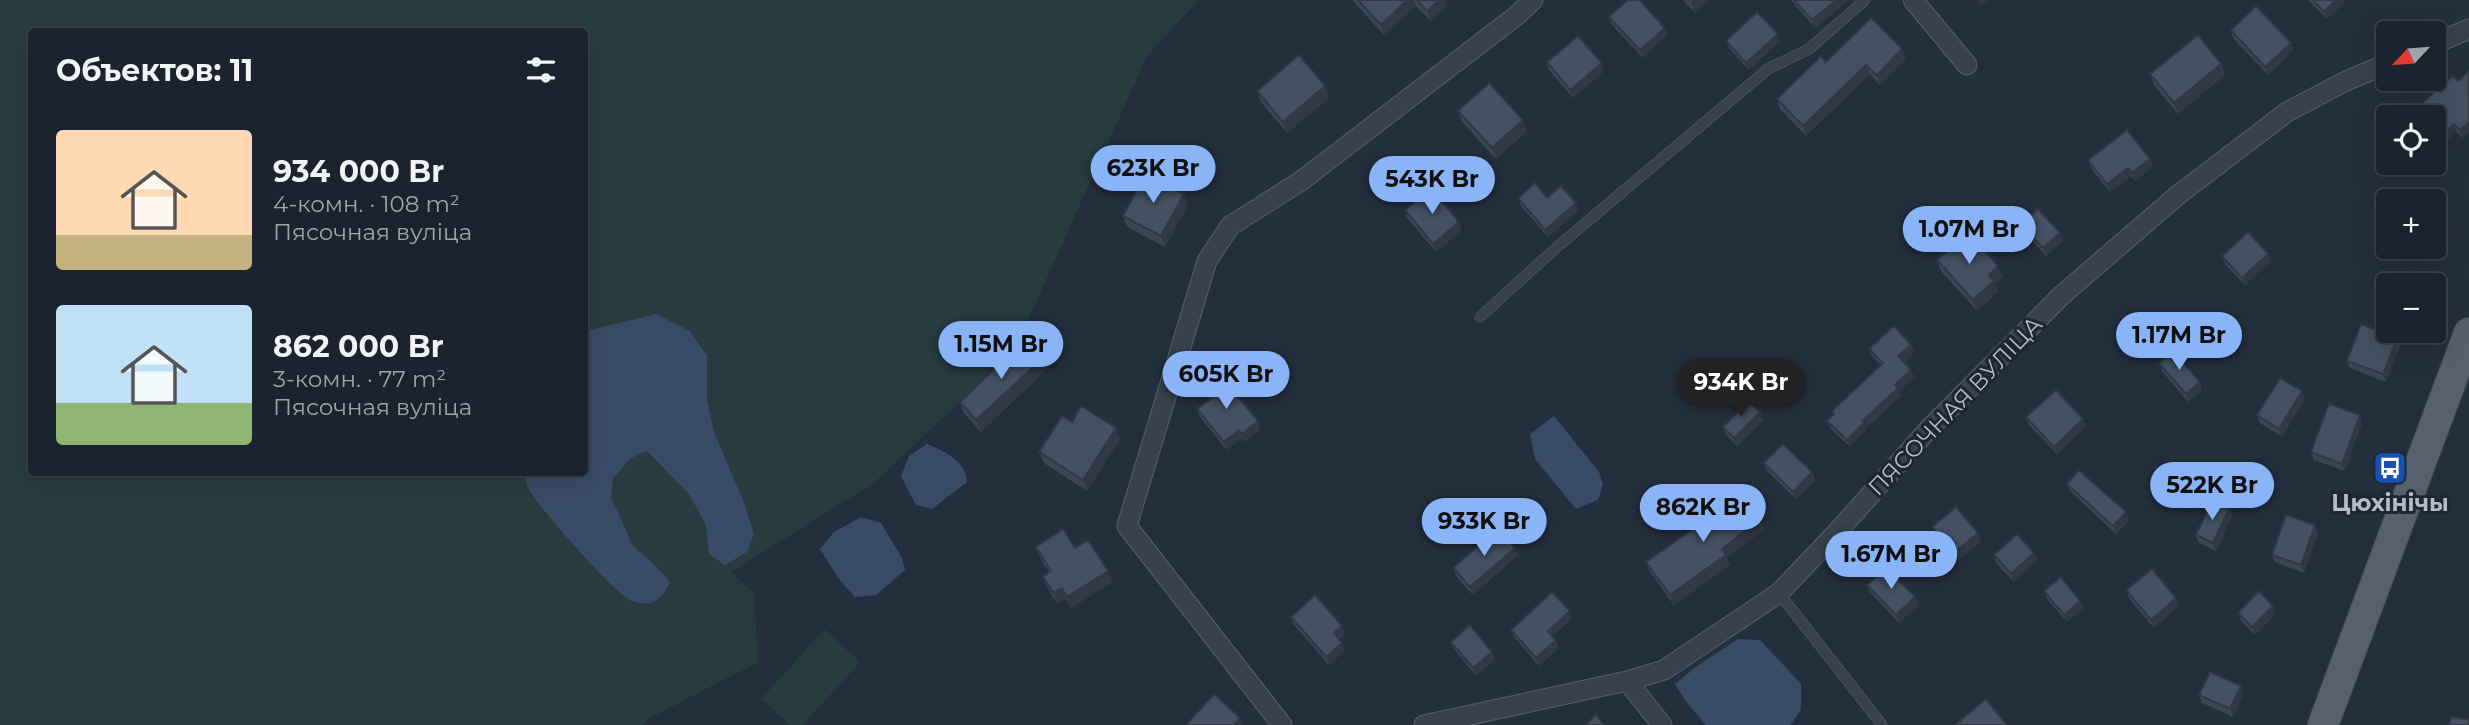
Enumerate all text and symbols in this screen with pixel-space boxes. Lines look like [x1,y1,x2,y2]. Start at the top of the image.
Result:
north arrow [2376,21,2446,91]
map controls [2376,21,2446,343]
icon: filters [522,51,560,89]
text: Объектов: 11 [56,52,253,89]
button: locate [2376,105,2446,175]
pin: 623K Br [1088,146,1218,205]
text: 934 000 Br [273,153,444,190]
text: 623K Br [1107,154,1199,182]
pin: 543K Br [1367,156,1497,216]
icon: home [112,158,196,242]
text: 543K Br [1385,165,1479,193]
button: + [2376,189,2446,259]
text: 4-комн. · 108 m² [273,190,460,218]
pin: 1.07M Br [1897,206,2041,266]
text: 1.07M Br [1919,215,2019,243]
text: Пясочная вуліца [273,218,472,246]
button: − [2376,273,2446,343]
street label: ПЯСОЧНАЯ ВУЛІЦА [1862,310,2048,502]
pin: 1.17M Br [2107,312,2251,372]
text: 1.17M Br [2132,321,2226,349]
pin: 1.15M Br [929,322,1073,381]
text: 862 000 Br [273,328,444,365]
text: 1.15M Br [954,330,1048,358]
icon: home [112,333,196,417]
pin: 605K Br [1161,352,1291,411]
text: 605K Br [1179,360,1274,388]
pin: 934K Br [1676,360,1806,419]
text: 3-комн. · 77 m² [273,365,446,393]
text: 934K Br [1694,368,1788,396]
text: Пясочная вуліца [273,393,472,421]
bus stop icon: Цюхінічы [2371,449,2409,487]
pin: 522K Br [2147,462,2277,522]
text: 522K Br [2166,471,2258,499]
pin: 862K Br [1638,484,1768,544]
place label: Цюхінічы [2331,489,2449,517]
text: 862K Br [1656,493,1750,521]
pin: 933K Br [1419,498,1549,558]
text: 933K Br [1438,507,1530,535]
pin: 1.67M Br [1819,532,1963,591]
text: 1.67M Br [1841,540,1941,568]

